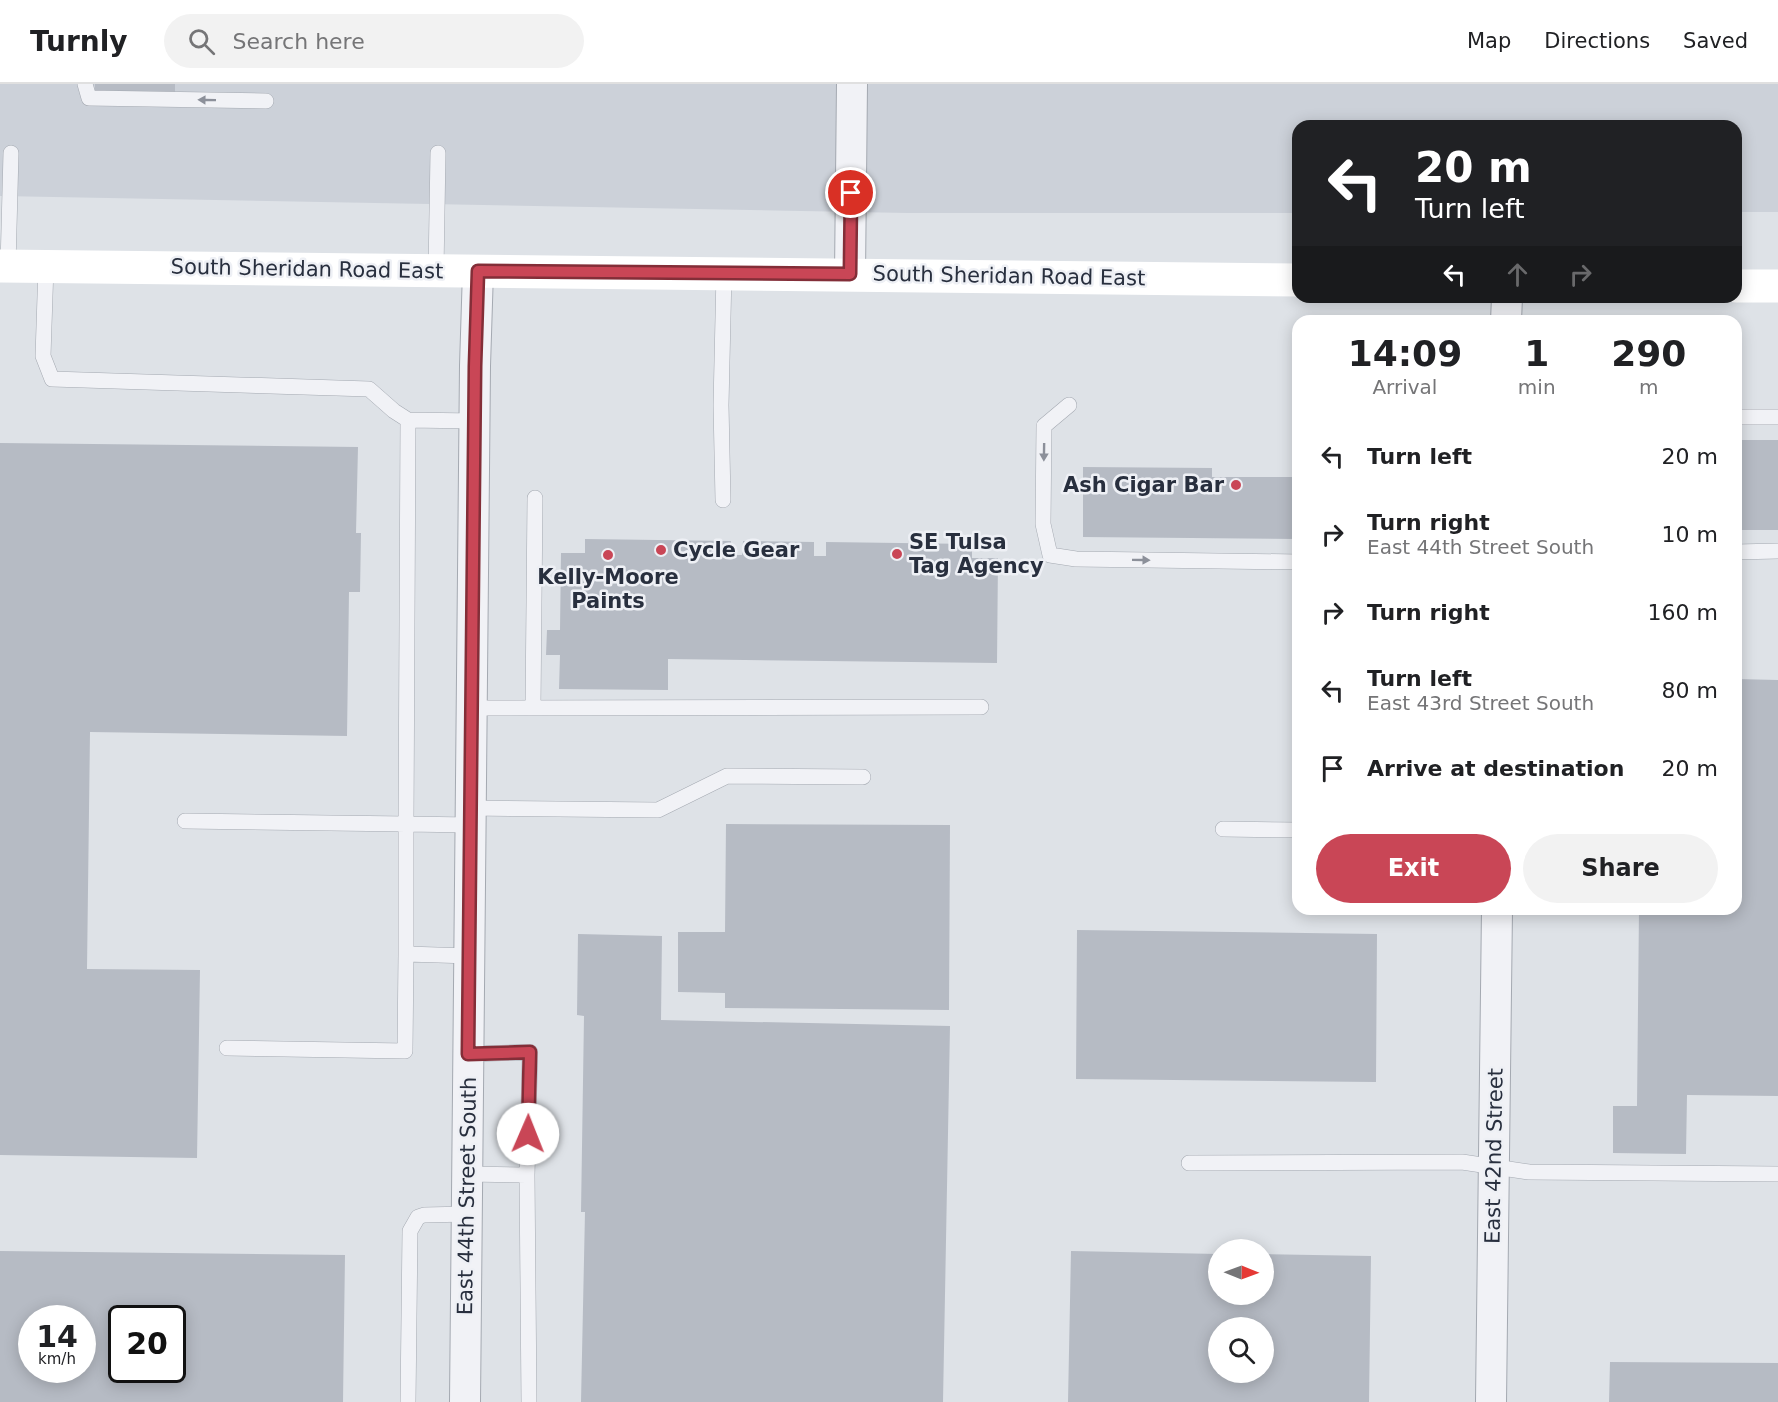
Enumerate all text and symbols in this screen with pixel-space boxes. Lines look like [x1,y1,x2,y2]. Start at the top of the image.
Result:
search box [164,14,584,68]
text: Turnly [30,25,128,58]
icon: search [185,25,218,58]
text: Search here [233,29,365,54]
text: Map [1467,29,1511,53]
text: Directions [1544,29,1650,53]
text: Saved [1683,29,1748,53]
one-way arrow [198,95,217,105]
text: 20 m [1415,143,1532,192]
icon: left [1316,144,1394,222]
pin [825,167,876,218]
icon: arrive [834,176,867,209]
text: Turn left [1415,193,1525,224]
street label: South Sheridan Road East [171,255,443,283]
icon: left [1438,258,1471,291]
icon: ahead [1501,258,1534,291]
icon: right [1564,258,1597,291]
street label: South Sheridan Road East [873,262,1145,290]
text: 14:09 [1348,333,1462,374]
text: 1 [1524,333,1549,374]
text: 290 [1611,333,1686,374]
text: Arrival [1372,375,1437,399]
text: min [1518,375,1556,399]
text: m [1639,375,1659,399]
icon: left [1316,440,1349,473]
one-way arrow [1039,442,1049,461]
text: Turn left [1367,444,1472,469]
text: 20 m [1662,444,1718,469]
place label: Ash Cigar Bar [1063,473,1225,497]
marker: Ash Cigar Bar [1229,478,1243,492]
text: Turn right [1367,510,1490,535]
icon: right [1316,518,1349,551]
text: 10 m [1662,522,1718,547]
place label: SE Tulsa Tag Agency [909,530,1044,578]
text: East 44th Street South [1367,535,1594,559]
place label: Cycle Gear [673,538,800,562]
marker: Cycle Gear [654,543,668,557]
marker: SE Tulsa Tag Agency [890,547,904,561]
marker: Kelly-Moore Paints [601,548,615,562]
one-way arrow [1131,555,1150,565]
place label: Kelly-Moore Paints [537,565,679,613]
icon: right [1316,596,1349,629]
text: Turn right [1367,600,1490,625]
text: 160 m [1648,600,1718,625]
text: Turn left [1367,666,1472,691]
icon: left [1316,674,1349,707]
text: 80 m [1662,678,1718,703]
text: East 43rd Street South [1367,691,1594,715]
icon: arrive [1316,752,1349,785]
text: Arrive at destination [1367,756,1624,781]
text: 20 m [1662,756,1718,781]
button: Exit [1316,834,1511,903]
button: Share [1523,834,1718,903]
street label: East 42nd Street [1480,1068,1508,1244]
street label: East 44th Street South [453,1077,481,1315]
position arrow [496,1102,560,1166]
north arrow [1208,1239,1274,1305]
map controls [1208,1239,1274,1383]
speed limit sign: 20 [108,1305,186,1383]
button: search [1208,1317,1274,1383]
text: 14 [36,1319,78,1354]
text: km/h [38,1350,76,1368]

